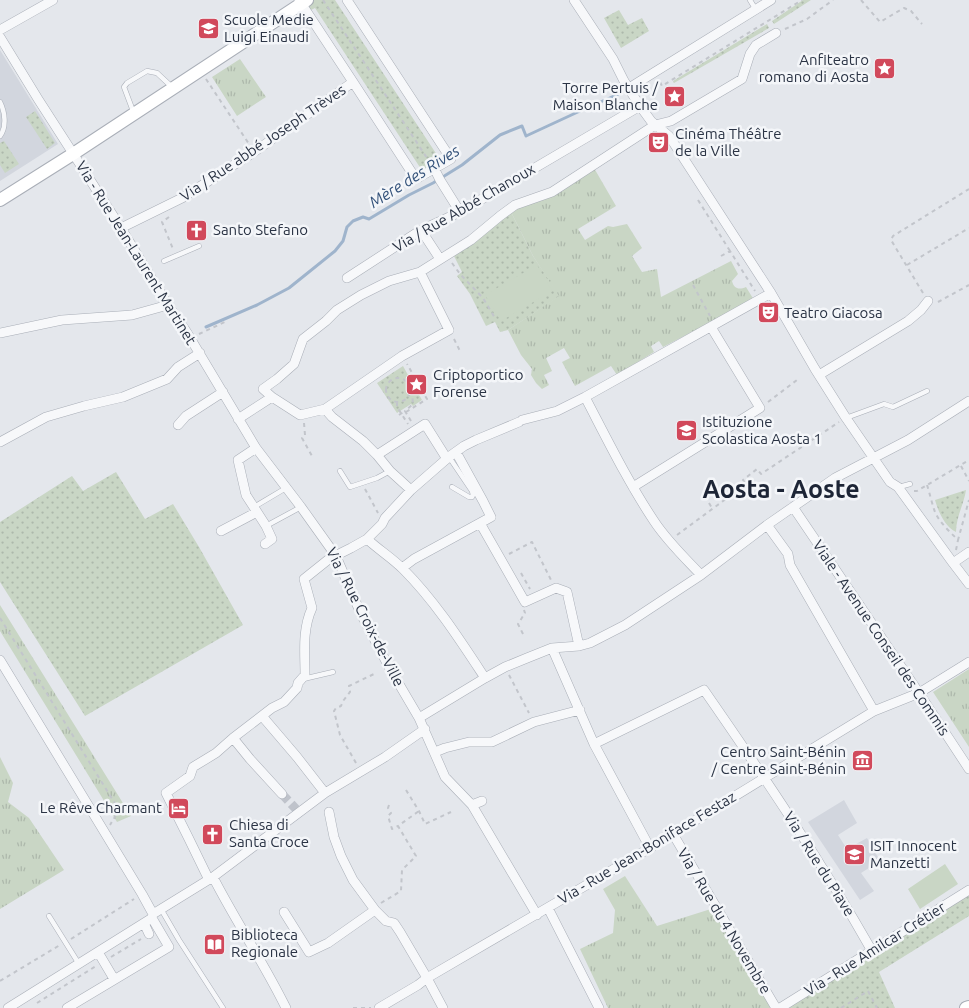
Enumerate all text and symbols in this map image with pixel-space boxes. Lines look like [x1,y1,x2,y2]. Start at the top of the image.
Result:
place label: Scuole Medie Luigi Einaudi [224,11,314,45]
school or university icon: Scuole Medie Luigi Einaudi [196,17,220,41]
place label: Anfiteatro romano di Aosta [759,51,869,85]
place icon: Anfiteatro romano di Aosta [873,57,897,81]
place label: Torre Pertuis / Maison Blanche [553,79,658,113]
street label: Via / Rue abbé Joseph Trèves [177,81,349,204]
place icon: Torre Pertuis / Maison Blanche [662,85,686,109]
place label: Cinéma Théâtre de la Ville [675,125,782,159]
theatre icon: Cinéma Théâtre de la Ville [647,131,671,155]
water label: Mère des Rives [366,141,463,211]
street label: Via - Rue Jean-Laurent Martinet [73,158,200,348]
street label: Via / Rue Abbé Chanoux [390,160,538,255]
church icon: Santo Stefano [185,218,209,242]
place label: Santo Stefano [213,221,308,238]
theatre icon: Teatro Giacosa [756,301,780,325]
place label: Teatro Giacosa [784,304,883,321]
place label: Criptoportico Forense [433,366,523,400]
place icon: Criptoportico Forense [405,372,429,396]
place label: Istituzione Scolastica Aosta 1 [702,413,822,447]
school or university icon: Istituzione Scolastica Aosta 1 [674,419,698,443]
district label: Aosta - Aoste [702,475,860,503]
street label: Viale - Avenue Conseil des Commis [809,537,953,739]
street label: Via / Rue Croix-de-Ville [323,544,408,689]
place label: Centro Saint-Bénin / Centre Saint-Bénin [711,743,846,777]
museum icon: Centro Saint-Bénin / Centre Saint-Bénin [850,749,874,773]
street label: Via - Rue Jean-Boniface Festaz [555,788,739,907]
hotel icon: Le Rêve Charmant [166,796,190,820]
place label: Le Rêve Charmant [40,799,162,816]
street label: Via / Rue du Piave [780,808,858,919]
place label: Chiesa di Santa Croce [229,816,309,850]
church icon: Chiesa di Santa Croce [201,822,225,846]
place label: ISIT Innocent Manzetti [870,837,957,871]
school or university icon: ISIT Innocent Manzetti [842,843,866,867]
street label: Via / Rue du 4 Novembre [674,845,775,997]
street label: Via - Rue Amilcar Crétier [801,898,949,999]
place label: Biblioteca Regionale [231,926,298,960]
library icon: Biblioteca Regionale [203,932,227,956]

